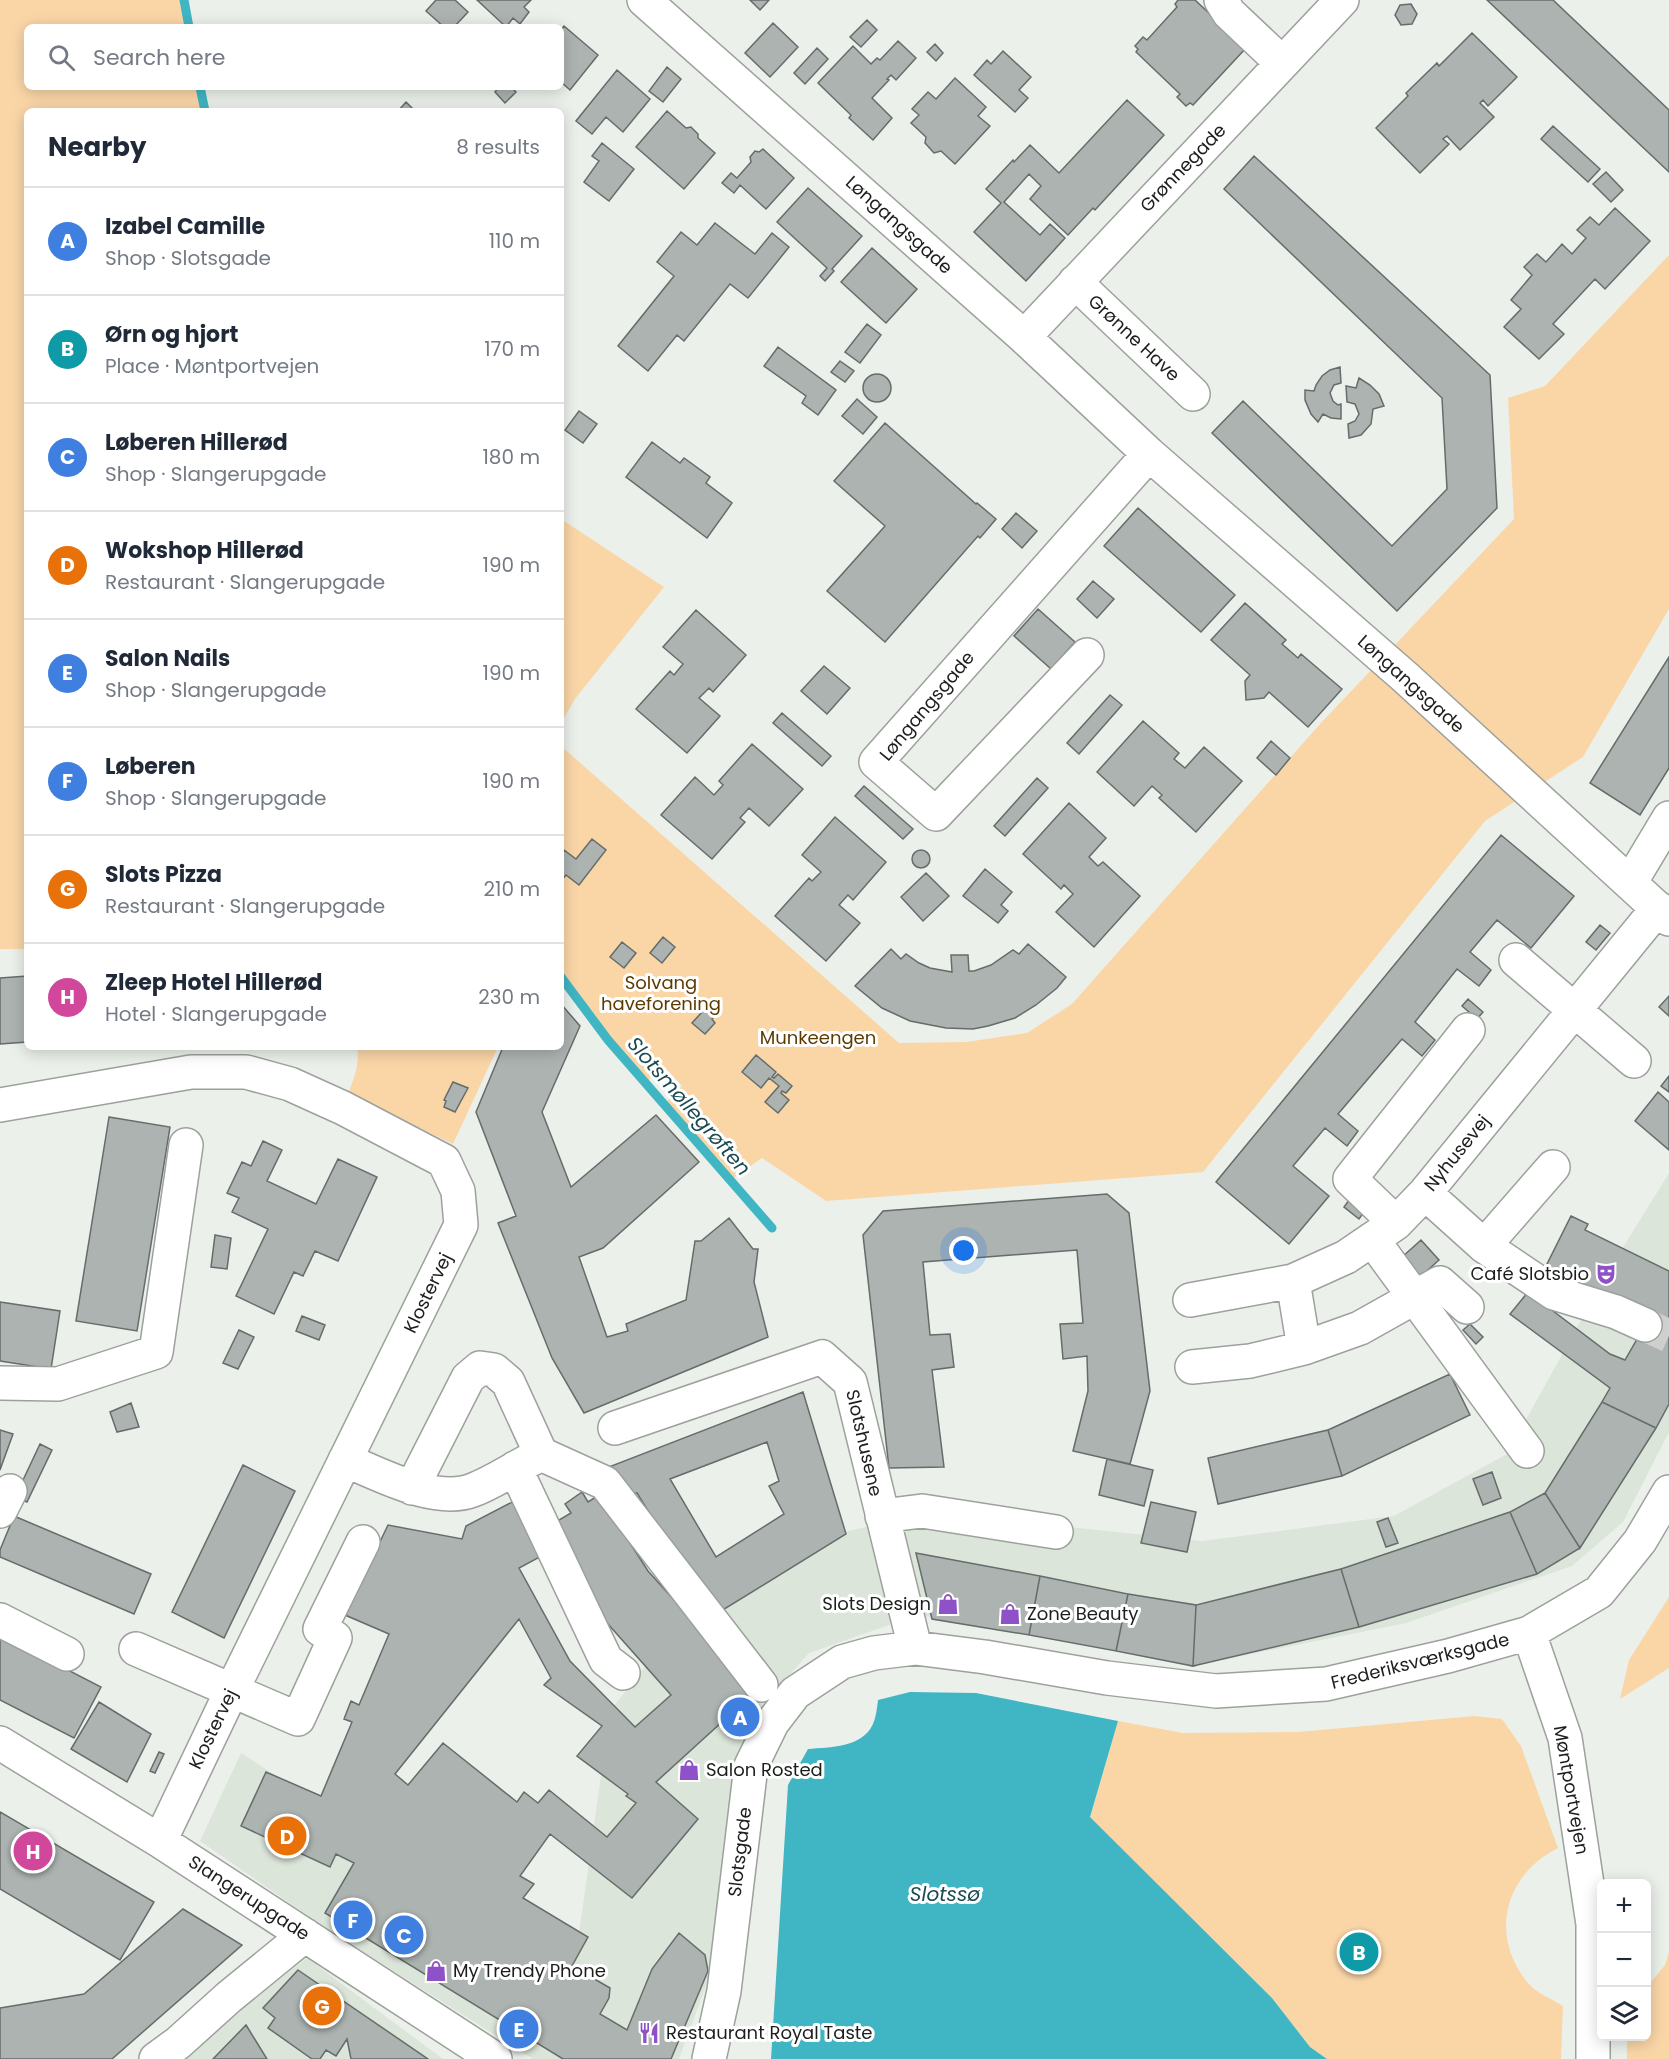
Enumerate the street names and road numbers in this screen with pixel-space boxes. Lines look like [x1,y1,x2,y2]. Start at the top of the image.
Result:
street label: Grønnegade [1134,118,1231,217]
street label: Løngangsgade [840,170,958,279]
street label: Grønne Have [1083,289,1186,387]
street label: Løngangsgade [1352,629,1470,738]
street label: Løngangsgade [873,646,980,766]
street label: Nyhusevej [1418,1109,1495,1196]
street label: Klostervej [397,1249,458,1337]
street label: Slotshusene [840,1387,889,1499]
street label: Frederiksværksgade [1328,1626,1512,1695]
street label: Klostervej [182,1685,243,1773]
street label: Møntportvejen [1548,1724,1595,1856]
street label: Slotsgade [722,1806,757,1898]
street label: Slangerupgade [184,1849,315,1946]

